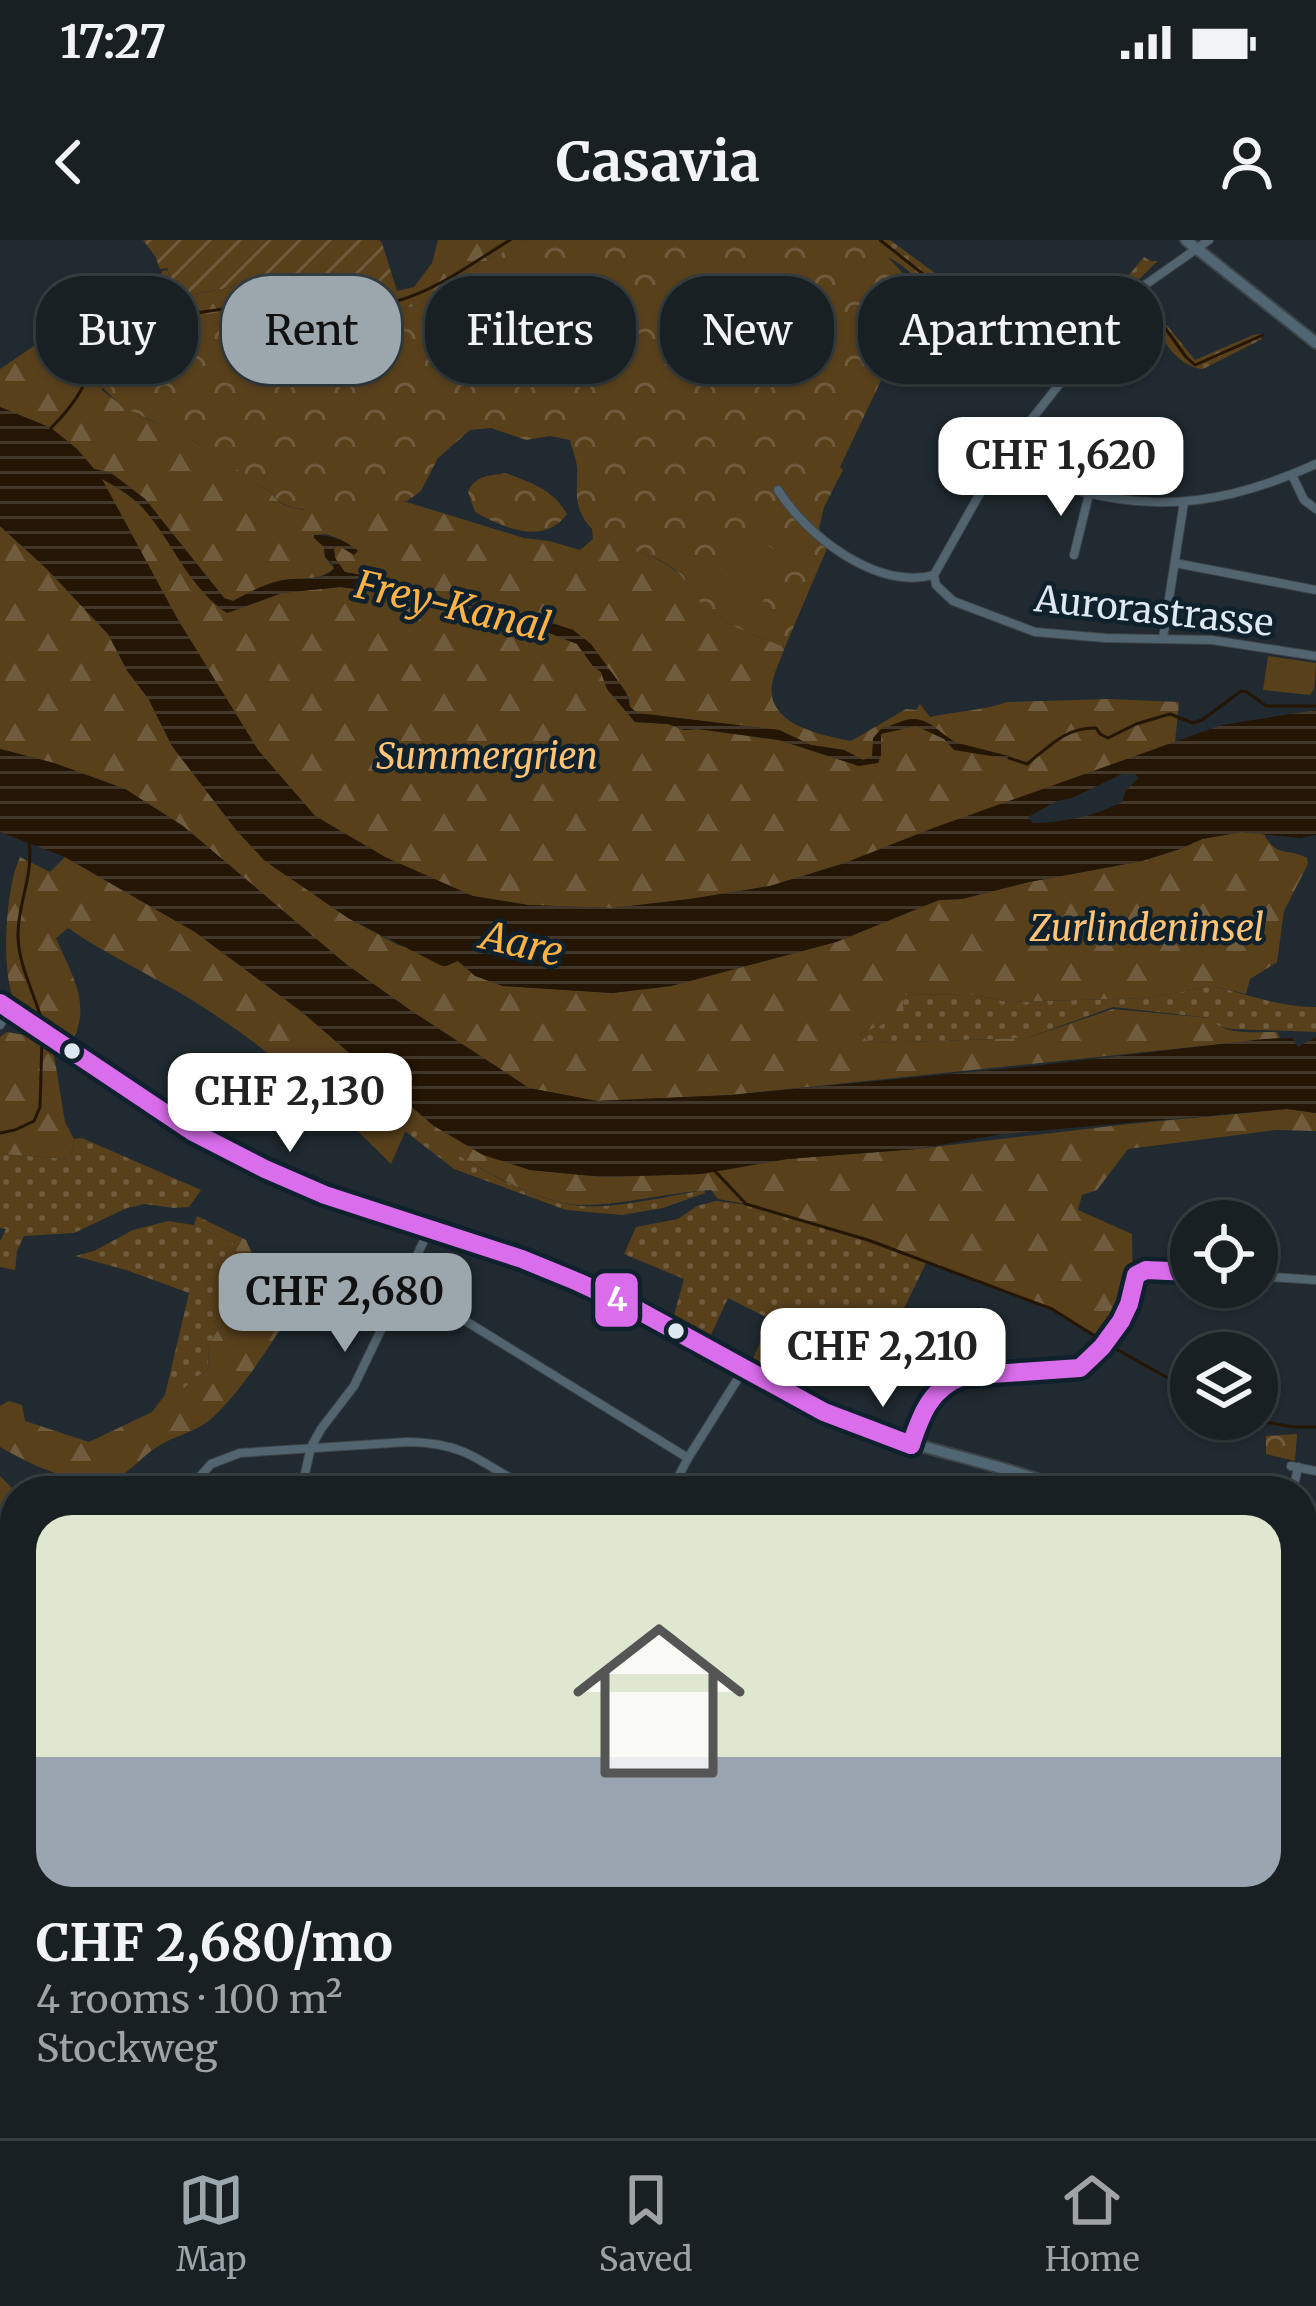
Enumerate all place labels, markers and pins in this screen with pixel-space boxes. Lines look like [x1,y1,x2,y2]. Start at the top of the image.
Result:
pin: CHF 1,620 [924,417,1198,519]
unlabelled marker [61,1040,83,1062]
pin: CHF 2,130 [153,1053,427,1155]
pin: CHF 2,680 [208,1253,482,1355]
pin: CHF 2,210 [746,1308,1020,1410]
unlabelled marker [665,1320,687,1342]

